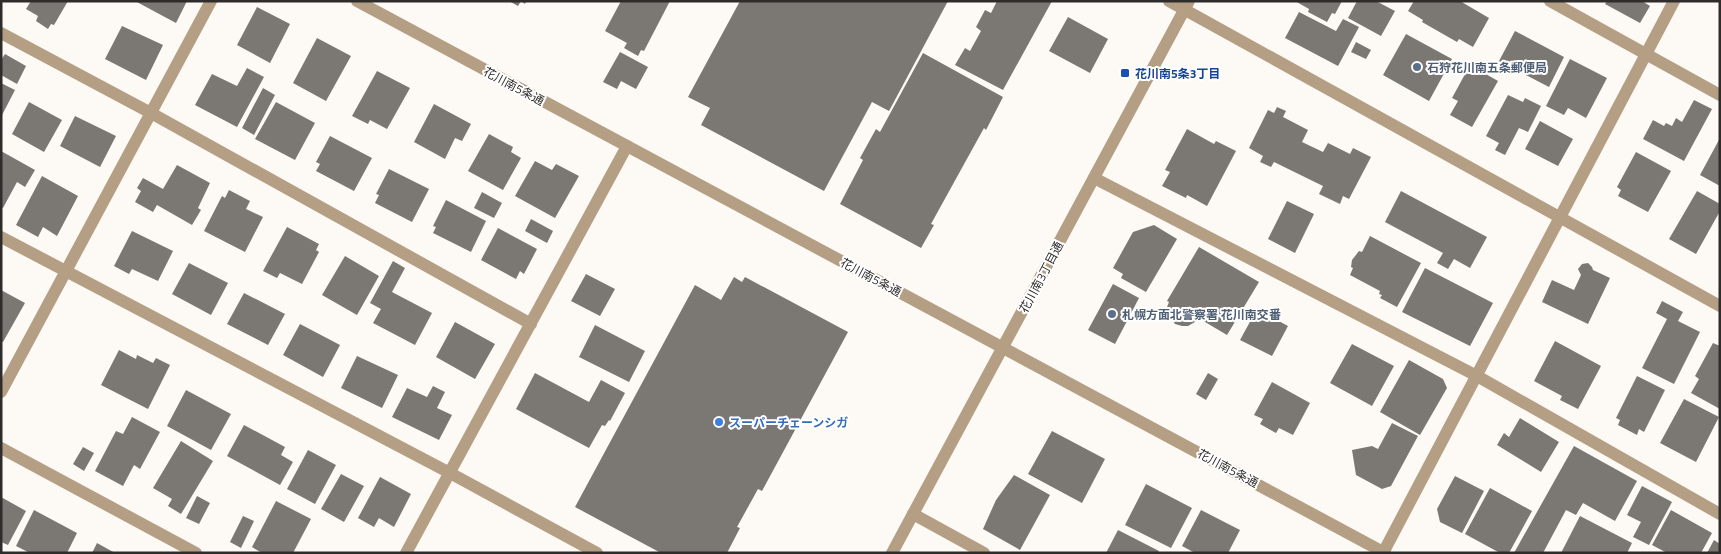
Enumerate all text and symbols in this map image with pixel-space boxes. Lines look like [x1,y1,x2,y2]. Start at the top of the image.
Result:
place label: 石狩花川南五条郵便局 [1427,58,1547,77]
marker: 石狩花川南五条郵便局 [1411,61,1423,73]
street label: 花川南5条通 [480,62,548,110]
place label: 花川南5条3丁目 [1135,64,1220,83]
marker: 花川南5条3丁目 [1119,67,1131,79]
street label: 花川南3丁目通 [1014,238,1068,316]
street label: 花川南5条通 [837,253,905,301]
place label: 札幌方面北警察署 花川南交番 [1122,305,1282,324]
marker: 札幌方面北警察署 花川南交番 [1106,308,1118,320]
place label: スーパーチェーンシガ [729,413,848,432]
marker: スーパーチェーンシガ [713,416,725,428]
street label: 花川南5条通 [1194,444,1262,492]

